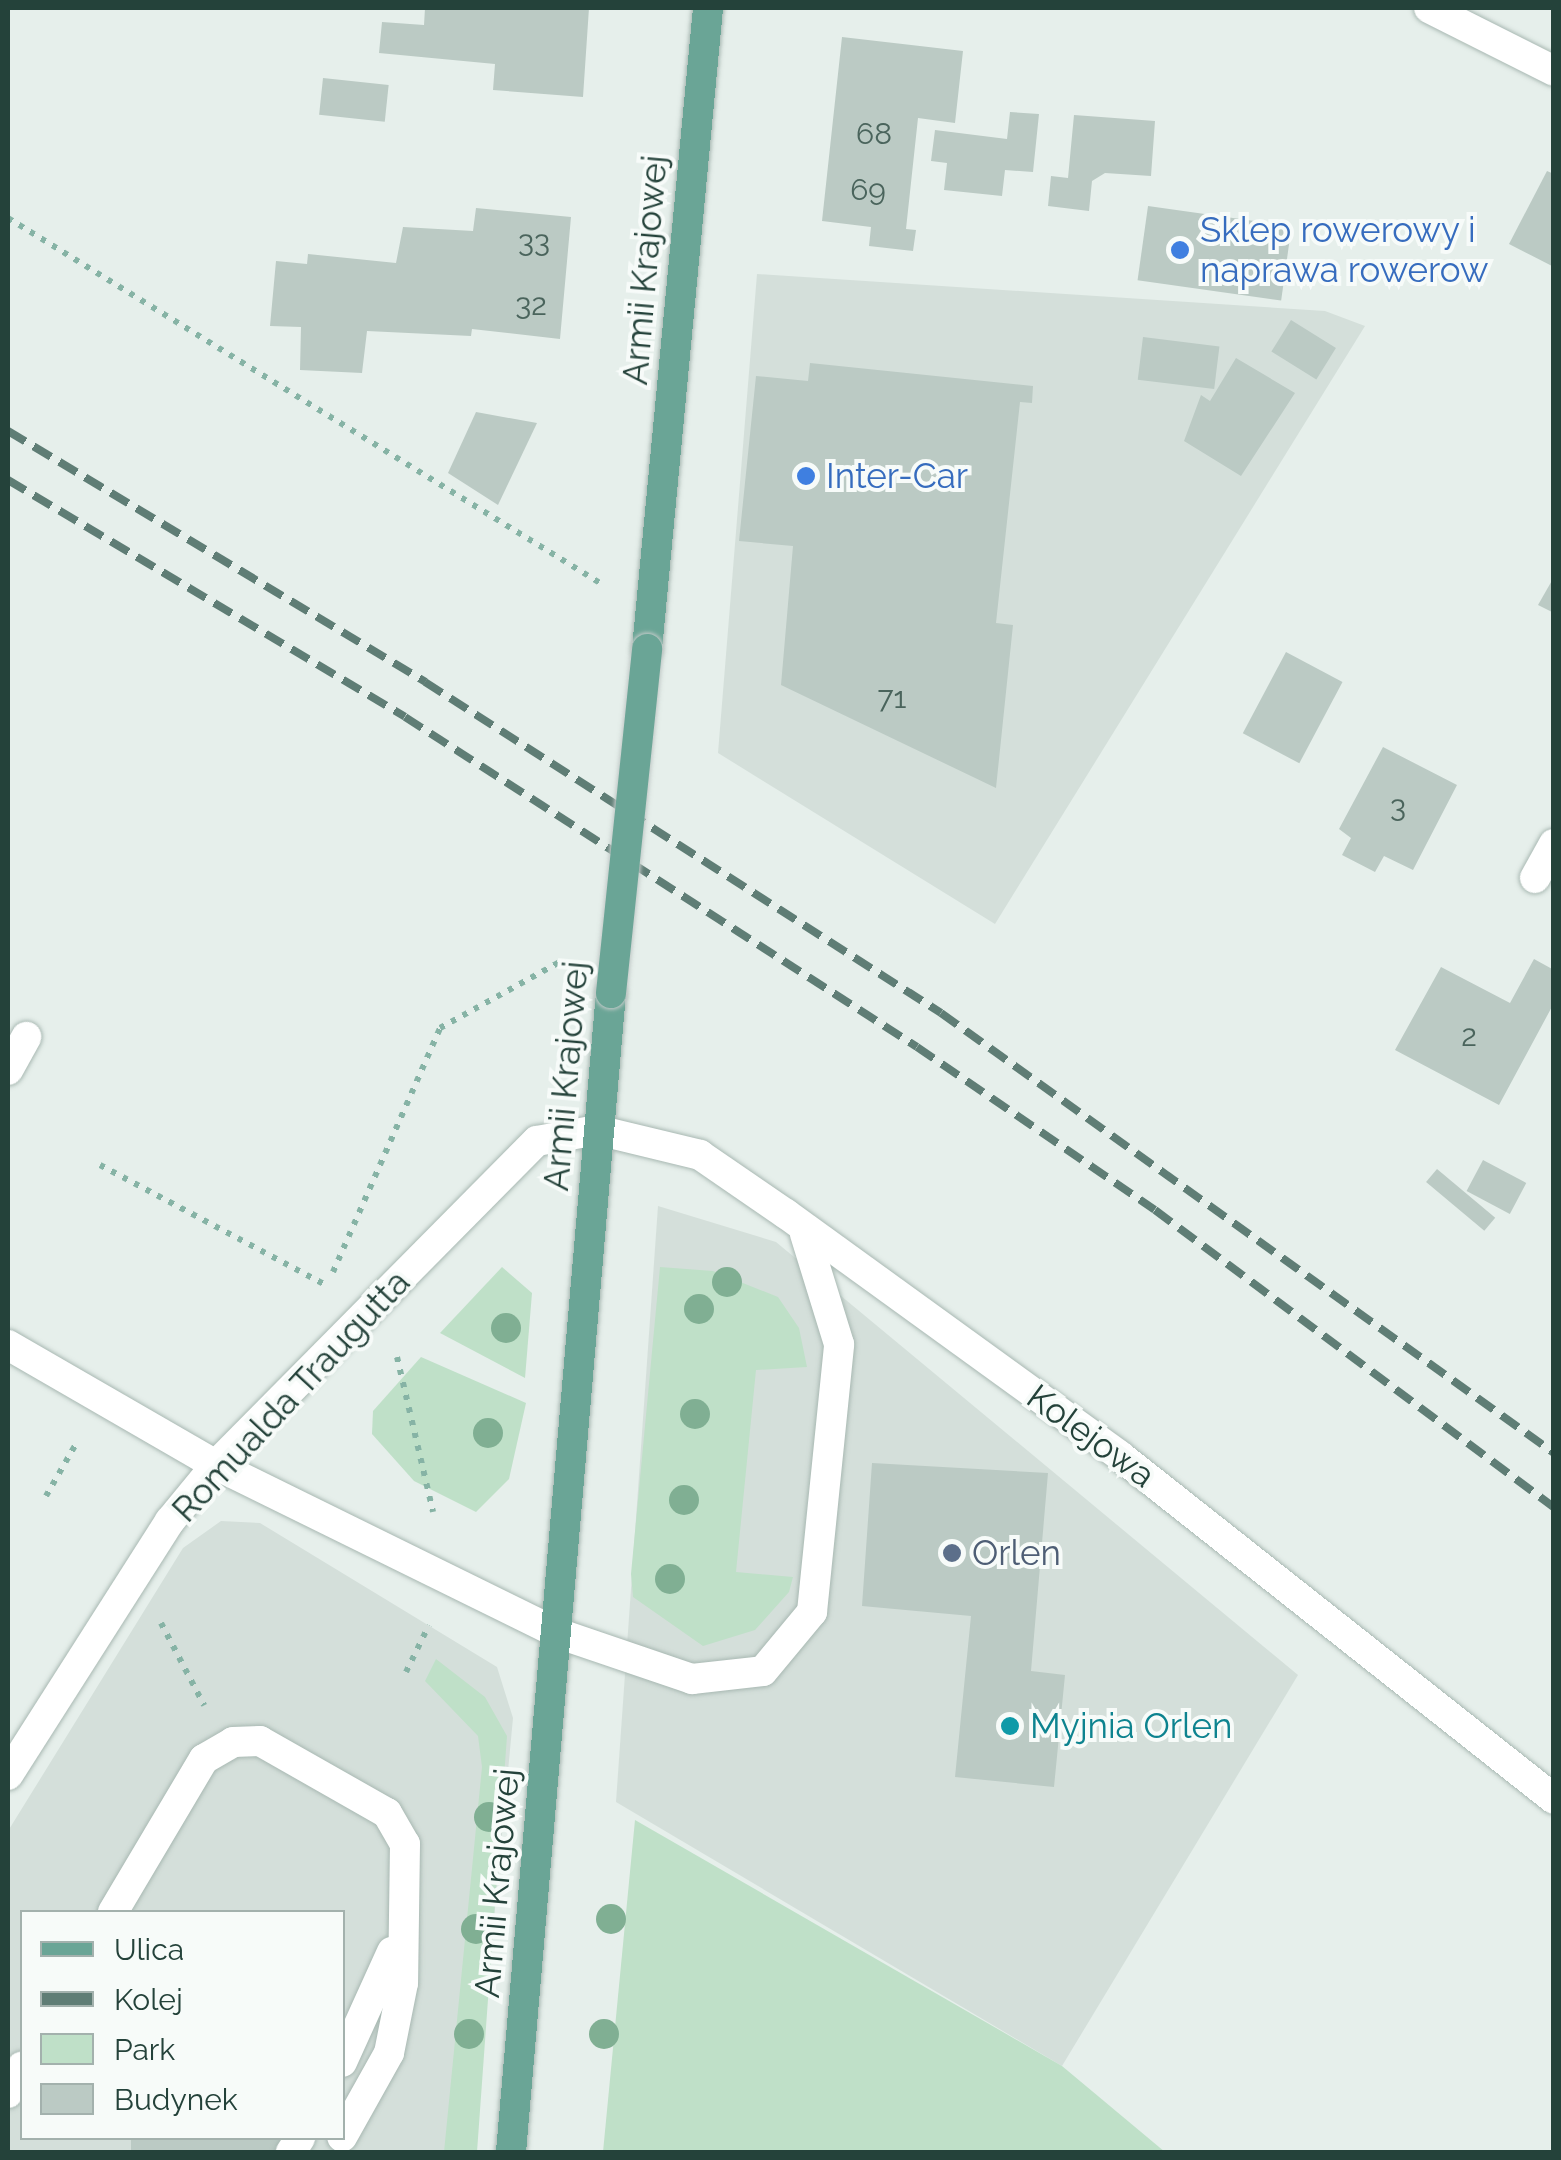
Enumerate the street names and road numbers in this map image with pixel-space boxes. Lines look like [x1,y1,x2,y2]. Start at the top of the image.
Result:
street label: Armii Krajowej [614,153,676,387]
street label: Armii Krajowej [535,959,597,1193]
street label: Romualda Traugutta [163,1261,419,1531]
street label: Kolejowa [1019,1376,1163,1496]
street label: Armii Krajowej [466,1766,528,2000]

